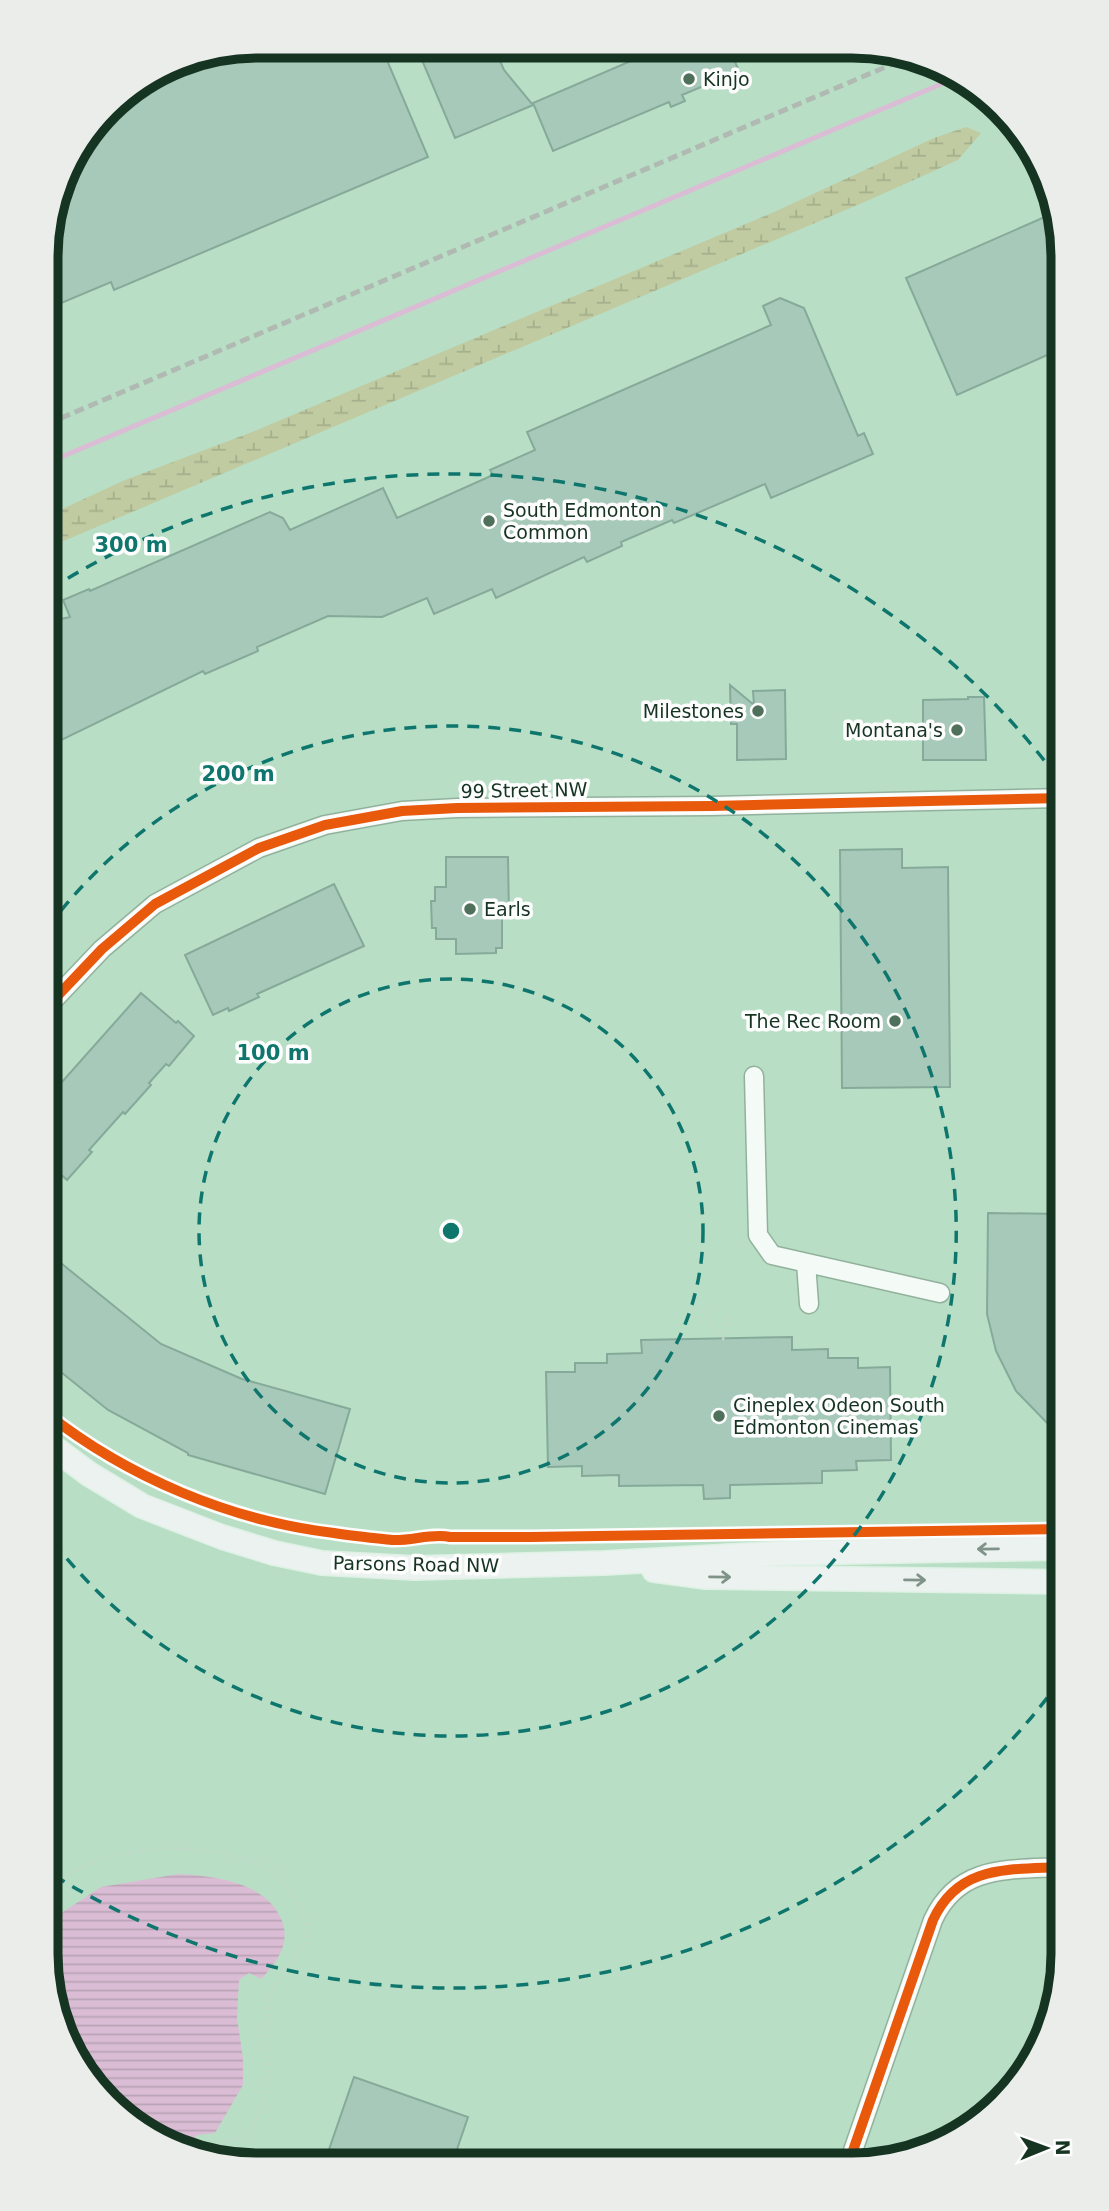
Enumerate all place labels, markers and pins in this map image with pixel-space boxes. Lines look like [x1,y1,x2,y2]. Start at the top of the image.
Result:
place label: Kinjo [703,68,750,90]
marker: Kinjo [681,71,697,87]
place label: South Edmonton Common [503,499,662,543]
marker: South Edmonton Common [481,513,497,529]
place label: Milestones [643,700,744,722]
marker: Milestones [750,703,766,719]
place label: Montana's [845,719,943,741]
marker: Montana's [949,722,965,738]
place label: Earls [484,898,531,920]
marker: Earls [462,901,478,917]
place label: The Rec Room [744,1010,881,1032]
marker: The Rec Room [887,1013,903,1029]
centre of rings [439,1219,463,1243]
place label: Cineplex Odeon South Edmonton Cinemas [733,1394,945,1438]
marker: Cineplex Odeon South Edmonton Cinemas [711,1408,727,1424]

